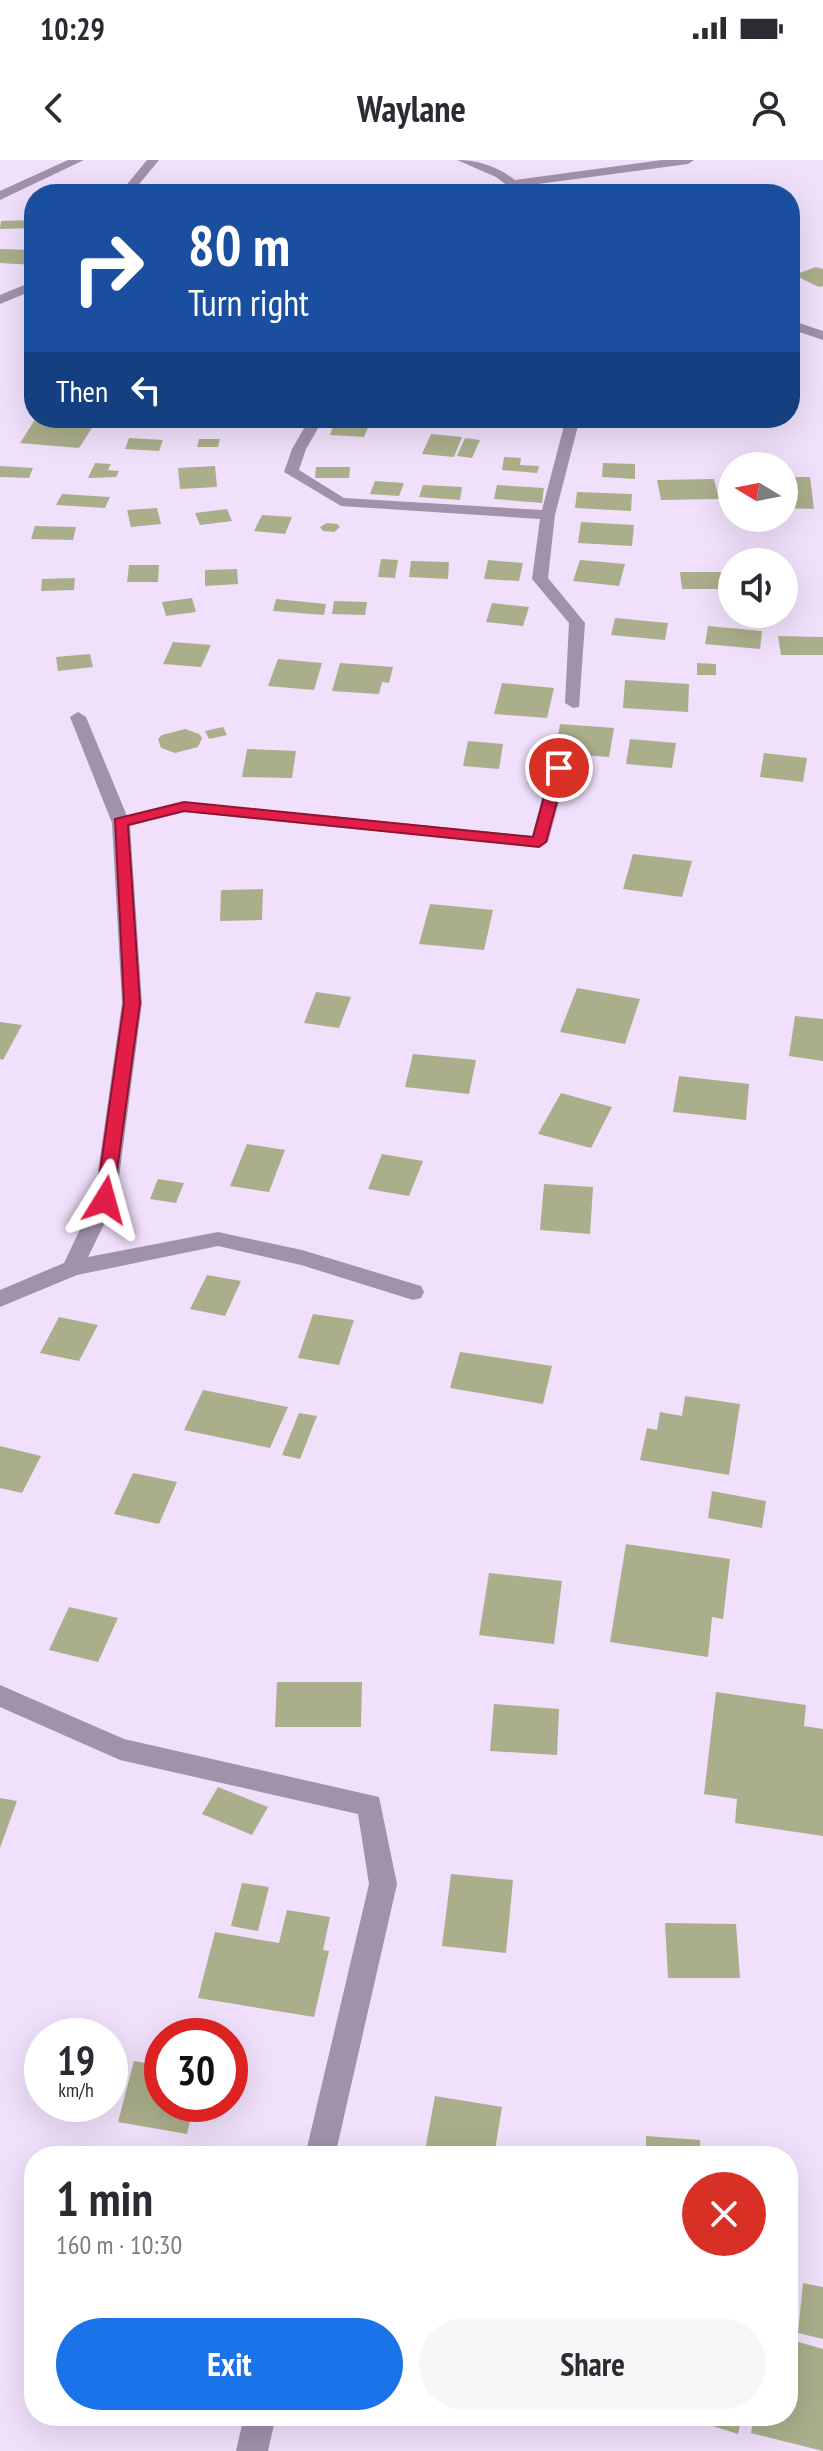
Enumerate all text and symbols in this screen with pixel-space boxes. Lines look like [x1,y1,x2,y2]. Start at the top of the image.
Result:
text: 10:29 [40,9,105,48]
text: Waylane [357,85,466,132]
icon: back [32,86,76,130]
icon: person [747,86,791,130]
text: 80 m [188,209,290,281]
icon: right [56,216,160,320]
text: Turn right [188,279,309,326]
icon: left [124,368,168,412]
text: Then [56,371,108,410]
north arrow [718,452,798,532]
map controls [718,452,798,628]
button: sound [718,548,798,628]
pin [525,734,593,802]
icon: arrive [537,746,581,790]
position arrow [63,1158,147,1242]
speed limit sign: 30 [144,2018,248,2122]
text: 19 [57,2034,95,2086]
text: km/h [58,2077,94,2103]
text: 1 min [56,2167,153,2229]
button: close [682,2172,766,2256]
text: 160 m · 10:30 [56,2228,182,2261]
button: Exit [56,2318,403,2410]
button: Share [419,2318,766,2410]

